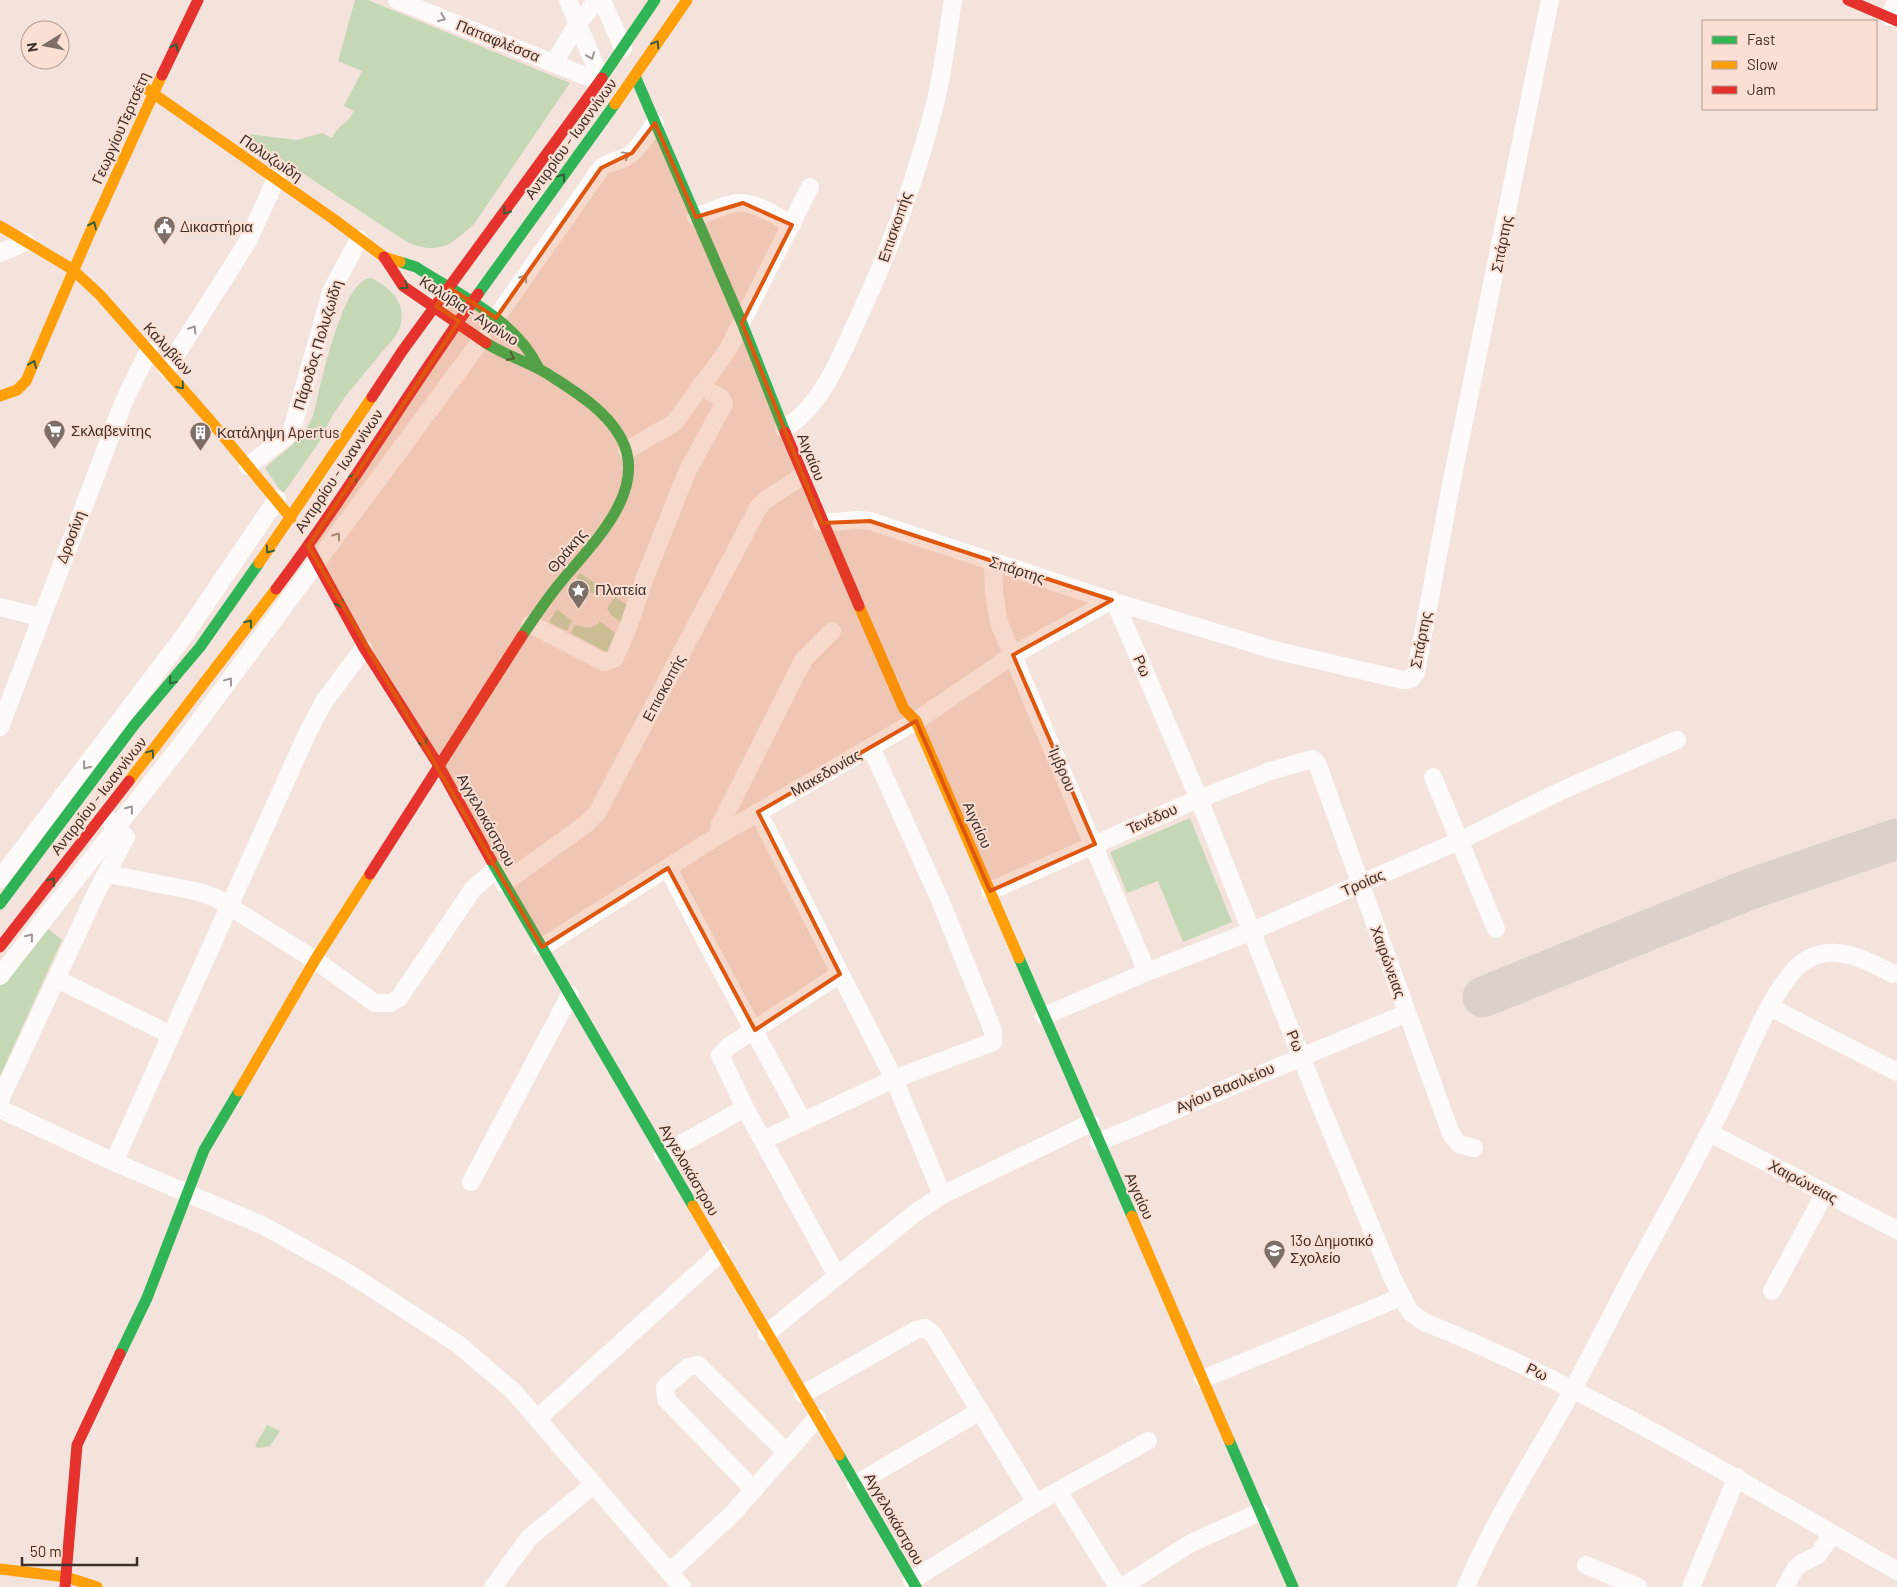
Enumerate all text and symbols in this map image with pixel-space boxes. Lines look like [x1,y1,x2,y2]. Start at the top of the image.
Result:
one-way arrow [437,12,446,22]
street label: Παπαφλέσσα [454,15,543,65]
north arrow [20,20,70,70]
legend [1702,20,1877,110]
text: Fast [1747,30,1775,48]
text: N [23,41,41,53]
one-way arrow [649,41,659,50]
one-way arrow [168,44,178,53]
one-way arrow [585,51,596,60]
text: Slow [1747,55,1778,73]
street label: ΓεωργίουΤερτσέτη [87,69,153,187]
street label: Αντιρρίου - Ιωαννίνων [520,74,620,202]
text: Jam [1747,80,1776,98]
street label: Πολυζωίδη [237,130,306,185]
one-way arrow [621,152,630,162]
one-way arrow [556,173,565,183]
street label: Επισκοπής [874,189,914,264]
one-way arrow [503,205,512,215]
street label: Σπάρτης [1487,214,1515,274]
public building icon: Δικαστήρια [152,215,176,246]
place label: Δικαστήρια [180,217,253,235]
one-way arrow [87,221,98,230]
street label: Καλύβια - Αγρίνιο [417,271,523,349]
one-way arrow [518,274,527,284]
street label: Πάροδος Πολυζωίδη [289,278,345,412]
one-way arrow [399,280,409,289]
street label: Καλυβίων [140,318,197,379]
one-way arrow [187,325,197,334]
one-way arrow [506,351,515,361]
one-way arrow [26,360,37,369]
one-way arrow [175,381,184,390]
street label: Αντιρρίου - Ιωαννίνων [290,405,386,536]
supermarket icon: Σκλαβενίτης [43,419,67,450]
place label: Σκλαβενίτης [71,421,151,439]
building icon: Κατάληψη Apertus [189,421,213,452]
place label: Κατάληψη Apertus [217,423,339,441]
street label: Αιγαίου [794,430,830,483]
one-way arrow [348,473,357,483]
street label: Δροσίνη [52,508,88,565]
street label: Θράκης [543,525,590,576]
one-way arrow [331,532,340,542]
one-way arrow [266,545,275,554]
street label: Σπάρτης [987,552,1047,586]
place icon: Πλατεία [567,578,591,609]
place label: Πλατεία [595,580,647,598]
one-way arrow [334,598,344,607]
street label: Σπάρτης [1406,610,1434,670]
one-way arrow [244,620,252,629]
street label: Επισκοπής [638,651,688,724]
street label: Ρω [1130,652,1156,679]
one-way arrow [169,675,178,684]
one-way arrow [224,678,232,687]
street label: Αντιρρίου - Ιωαννίνων [46,733,150,858]
one-way arrow [417,737,427,746]
street label: Ίμβρου [1045,742,1081,794]
street label: Μακεδονίας [787,745,864,800]
one-way arrow [145,749,154,759]
one-way arrow [83,760,91,769]
street label: Αγγελοκάστρου [454,770,520,869]
street label: Αιγαίου [960,798,996,851]
street label: Τενέδου [1124,799,1180,837]
one-way arrow [124,805,133,815]
street label: Τροίας [1338,865,1387,900]
one-way arrow [46,878,54,887]
street label: Χαιρώνειας [1368,923,1410,1000]
one-way arrow [24,933,33,943]
street label: Ρω [1284,1027,1308,1054]
street label: Αγίου Βασιλείου [1173,1058,1277,1116]
street label: Αγγελοκάστρου [656,1120,723,1219]
street label: Χαιρώνειας [1766,1155,1841,1207]
street label: Αιγαίου [1122,1169,1158,1222]
place label: 13ο Δημοτικό Σχολείο [1290,1231,1373,1266]
school or university icon: 13ο Δημοτικό Σχολείο [1262,1238,1286,1269]
street label: Ρω [1524,1358,1551,1384]
street label: Αγγελοκάστρου [861,1469,928,1568]
scale bar [22,1534,138,1566]
text: 50 m [30,1542,62,1560]

